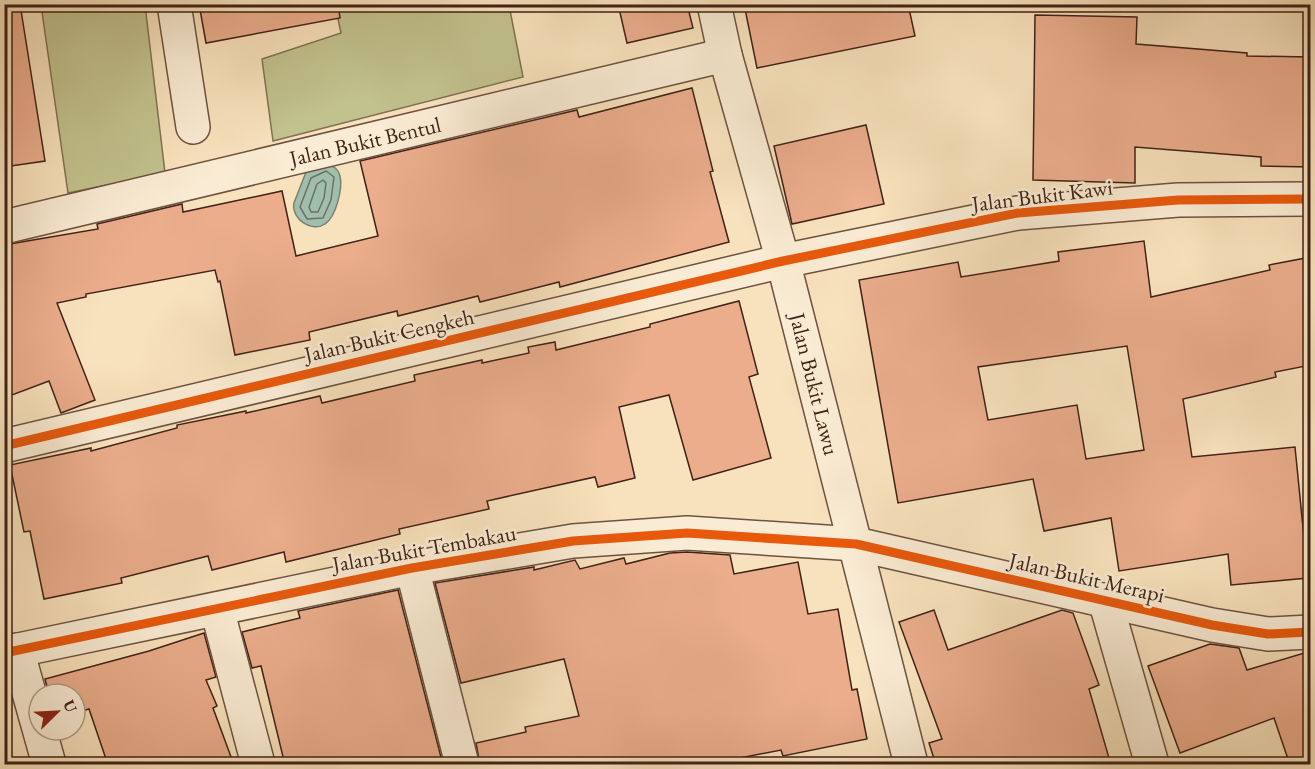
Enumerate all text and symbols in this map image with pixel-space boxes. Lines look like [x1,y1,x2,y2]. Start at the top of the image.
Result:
street label: Jalan Bukit Bentul [285,110,444,173]
street label: Jalan Bukit Kawi [968,172,1114,219]
street label: Jalan Bukit Cengkeh [299,302,477,370]
street label: Jalan Bukit Lawu [782,308,846,459]
street label: Jalan Bukit Tembakau [328,518,519,579]
street label: Jalan Bukit Merapi [1004,545,1167,609]
north arrow [27,682,87,742]
text: U [58,696,82,716]

